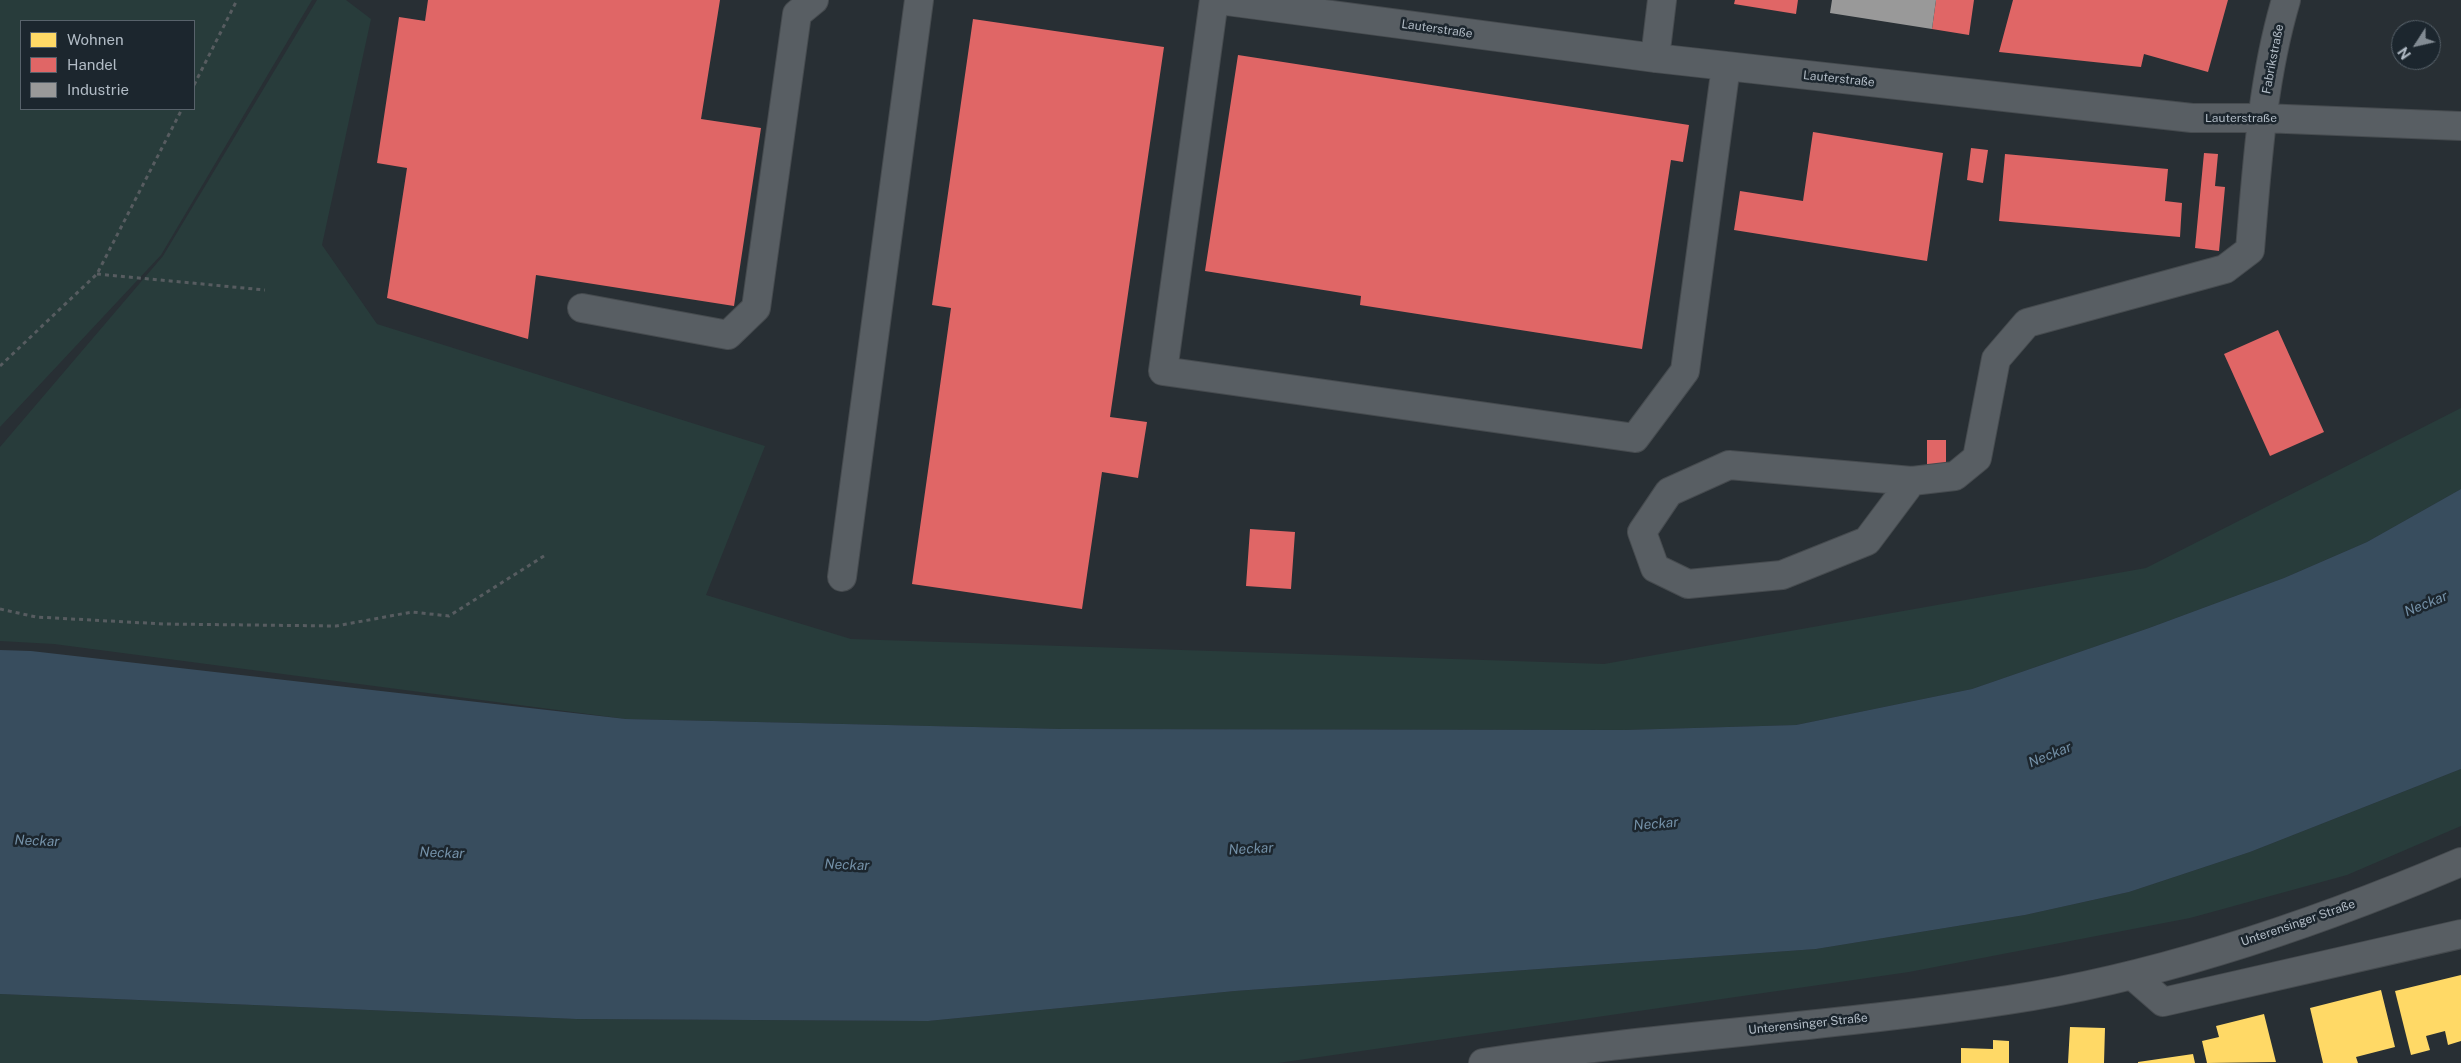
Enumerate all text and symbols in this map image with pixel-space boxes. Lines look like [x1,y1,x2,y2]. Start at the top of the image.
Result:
street label: Lauterstraße [1400,17,1474,41]
legend [20,20,195,110]
north arrow [2391,20,2441,70]
street label: Fabrikstraße [2259,23,2287,95]
text: Wohnen [67,31,124,48]
text: N [2395,44,2414,62]
text: Handel [67,56,117,73]
street label: Lauterstraße [1803,68,1875,90]
text: Industrie [67,81,129,98]
street label: Lauterstraße [2205,111,2277,125]
water label: Neckar [2402,588,2450,620]
water label: Neckar [2026,739,2074,771]
water label: Neckar [1633,814,1679,834]
water label: Neckar [14,832,60,850]
water label: Neckar [1228,839,1274,859]
water label: Neckar [419,844,465,862]
water label: Neckar [824,856,870,874]
street label: Unterensinger Straße [2239,897,2357,949]
street label: Unterensinger Straße [1748,1011,1868,1037]

